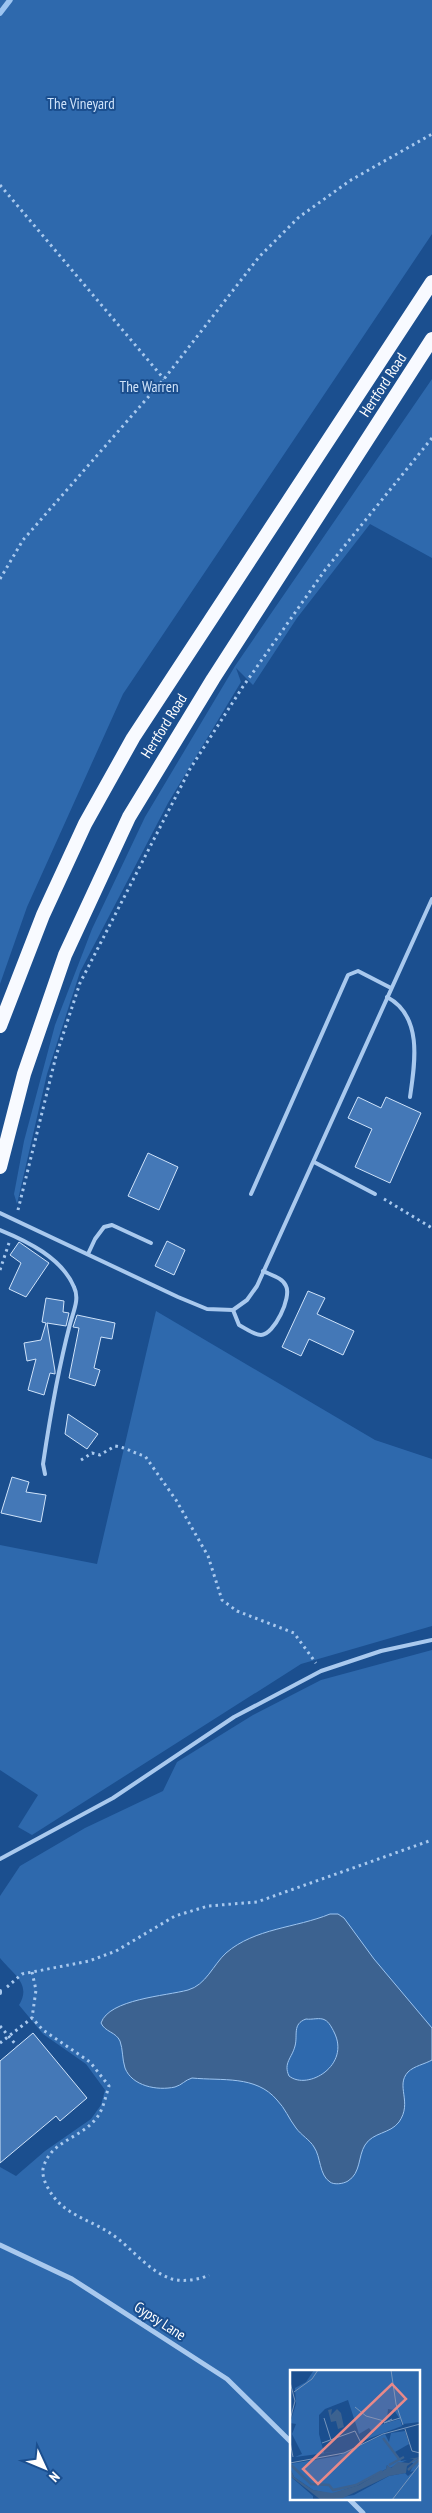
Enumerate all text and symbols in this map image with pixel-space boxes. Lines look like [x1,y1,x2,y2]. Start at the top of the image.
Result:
park label: The Vineyard [47,94,115,113]
street label: Hertford Road [355,349,410,420]
park label: The Warren [119,377,179,396]
street label: Hertford Road [136,690,191,761]
street label: Gypsy Lane [131,2297,190,2344]
inset map [290,2370,420,2500]
north arrow [20,2443,70,2493]
text: N [45,2468,63,2486]

